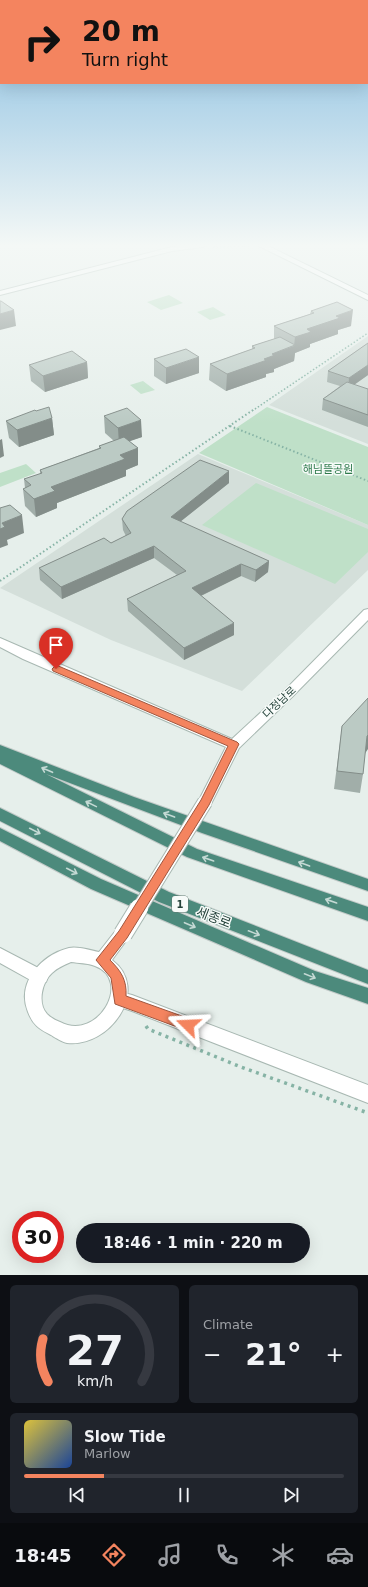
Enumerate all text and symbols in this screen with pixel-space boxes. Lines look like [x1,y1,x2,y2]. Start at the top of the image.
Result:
text: 20 m [82,15,160,48]
icon: right [16,16,68,68]
text: Turn right [82,49,168,70]
park label: 해님뜰공원 [303,463,353,476]
pin [39,628,73,669]
icon: arrive [45,634,67,656]
street label: 다정남로 [260,684,299,721]
one-way arrow [42,765,54,773]
one-way arrow [85,800,97,807]
one-way arrow [162,811,175,818]
one-way arrow [29,828,41,836]
one-way arrow [203,854,215,862]
one-way arrow [299,859,311,867]
one-way arrow [66,868,78,875]
road number: 1 [172,896,188,912]
one-way arrow [326,897,338,905]
street label: 세종로 [194,904,233,931]
one-way arrow [184,921,196,929]
one-way arrow [248,929,260,937]
one-way arrow [303,973,315,980]
position arrow [167,1004,209,1046]
speed limit sign: 30 [12,1211,64,1263]
text: 18:46 · 1 min · 220 m [103,1234,283,1252]
text: Climate [203,1317,253,1332]
text: 27 [66,1326,123,1375]
text: 21° [245,1337,302,1372]
text: − [203,1342,221,1367]
text: + [326,1342,344,1367]
text: km/h [76,1373,113,1389]
text: Slow Tide [84,1428,166,1446]
text: Marlow [84,1446,131,1461]
icon: previous [66,1484,88,1506]
icon: pause [173,1484,195,1506]
icon: next [280,1484,302,1506]
icon: directions [100,1541,128,1569]
icon: music [156,1541,184,1569]
icon: phone [213,1541,241,1569]
icon: climate [269,1541,297,1569]
icon: car [326,1541,354,1569]
text: 18:45 [14,1545,72,1566]

